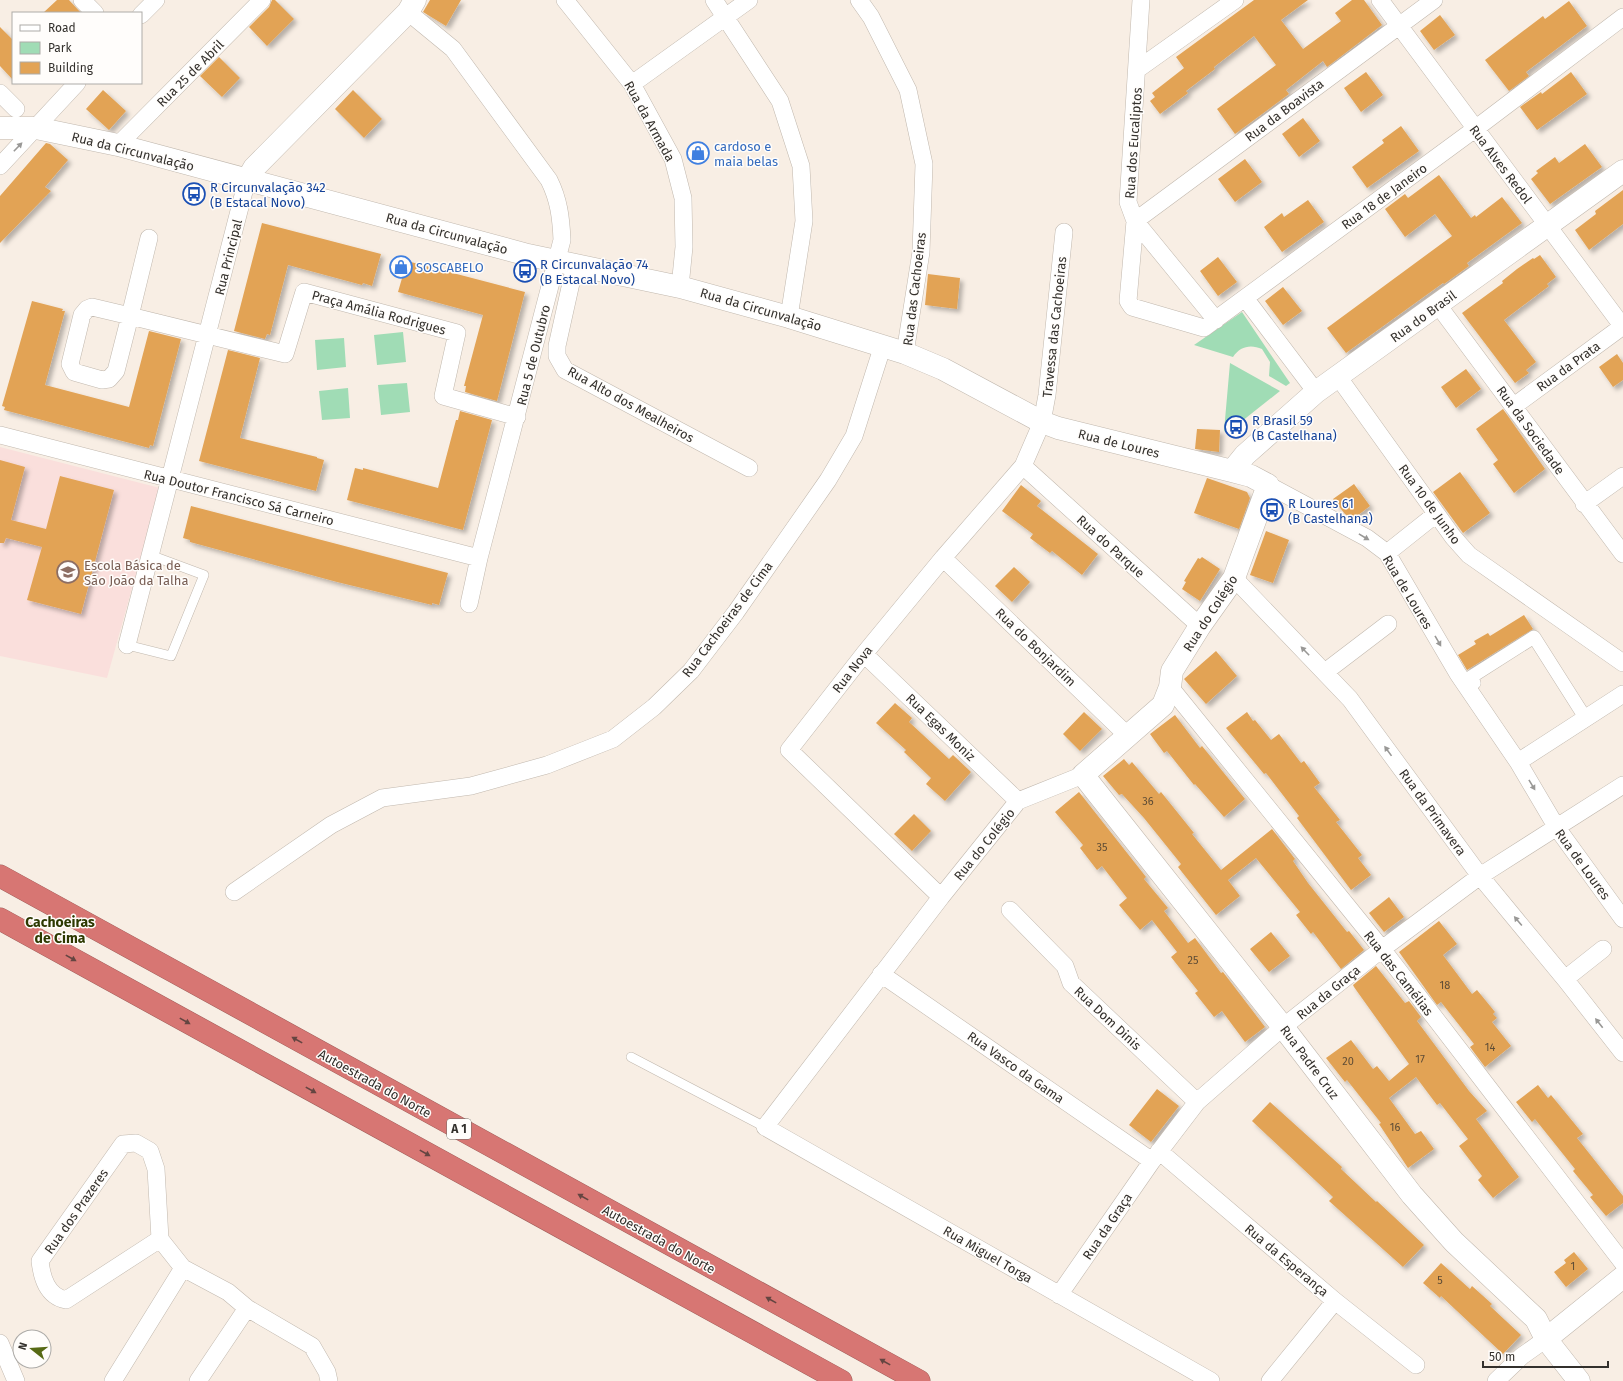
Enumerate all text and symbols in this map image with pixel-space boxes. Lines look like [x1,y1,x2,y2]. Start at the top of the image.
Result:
legend [12,12,142,84]
text: Road [48,21,76,35]
street label: Rua 25 de Abril [154,37,227,110]
text: Park [48,41,72,55]
text: Building [48,61,94,75]
street label: Rua da Boavista [1242,76,1326,145]
street label: Rua da Armada [621,78,678,164]
street label: Rua dos Eucaliptos [1122,87,1145,199]
street label: Rua Alves Redol [1466,122,1535,206]
street label: Rua da Circunvalação [70,129,196,174]
place label: cardoso e maia belas [714,139,778,169]
shop icon: cardoso e maia belas [685,140,711,166]
one-way arrow [13,142,23,152]
street label: Rua 18 de Janeiro [1339,160,1430,232]
place label: R Circunvalação 342 (B Estacal Novo) [210,180,326,210]
bus stop icon: R Circunvalação 342 (B Estacal Novo) [181,181,207,207]
street label: Rua da Circunvalação [384,210,510,257]
street label: Rua Principal [212,217,245,297]
street label: Rua das Cachoeiras [900,231,929,347]
shop icon: SOSCABELO [388,254,414,280]
street label: Travessa das Cachoeiras [1040,256,1069,398]
place label: R Circunvalação 74 (B Estacal Novo) [540,257,648,287]
bus stop icon: R Circunvalação 74 (B Estacal Novo) [512,258,538,284]
place label: SOSCABELO [416,260,484,275]
street label: Rua da Circunvalação [698,285,823,334]
street label: Praça Amália Rodrigues [310,287,448,338]
street label: Rua do Brasil [1387,287,1459,345]
street label: Rua 5 de Outubro [514,303,553,407]
street label: Rua da Prata [1534,338,1603,394]
street label: Rua Alto dos Mealheiros [565,363,697,445]
street label: Rua da Sociedade [1493,383,1568,477]
place label: R Brasil 59 (B Castelhana) [1252,413,1337,443]
bus stop icon: R Brasil 59 (B Castelhana) [1223,414,1249,440]
street label: Rua de Loures [1077,426,1161,461]
street label: Rua 10 de Junho [1396,461,1464,547]
street label: Rua Doutor Francisco Sá Carneiro [142,467,336,528]
place label: R Loures 61 (B Castelhana) [1288,496,1373,526]
bus stop icon: R Loures 61 (B Castelhana) [1259,497,1285,523]
street label: Rua do Parque [1074,512,1148,581]
one-way arrow [1359,533,1369,541]
street label: Rua de Loures [1380,553,1435,632]
place label: Escola Básica de São João da Talha [84,558,189,588]
school or university icon: Escola Básica de São João da Talha [55,559,81,585]
street label: Rua Cachoeiras de Cima [679,559,776,680]
street label: Rua do Colégio [1180,572,1241,654]
street label: Rua do Bonjardim [992,605,1079,690]
one-way arrow [1435,635,1442,647]
street label: Rua Nova [829,643,875,696]
one-way arrow [1300,646,1310,656]
street label: Rua Egas Moniz [903,691,979,764]
one-way arrow [1384,745,1392,756]
street label: Rua da Primavera [1396,766,1469,858]
one-way arrow [1528,779,1535,791]
house number: 36 [1142,795,1154,808]
street label: Rua do Colégio [951,805,1018,883]
street label: Rua de Loures [1552,826,1613,902]
house number: 35 [1097,841,1108,854]
district label: Cachoeiras de Cima [25,914,95,947]
one-way arrow [1513,916,1522,927]
street label: Rua das Camélias [1361,928,1436,1019]
house number: 25 [1188,954,1199,967]
one-way arrow [65,955,77,961]
street label: Rua da Graça [1294,962,1363,1023]
house number: 18 [1440,979,1450,992]
street label: Rua Dom Dinis [1071,984,1144,1053]
one-way arrow [179,1017,191,1024]
one-way arrow [1595,1017,1603,1028]
street label: Rua Padre Cruz [1277,1023,1342,1102]
street label: Rua Vasco da Gama [965,1028,1067,1106]
one-way arrow [291,1037,303,1043]
house number: 14 [1485,1041,1495,1054]
street label: Autoestrada do Norte [316,1046,434,1121]
house number: 17 [1415,1053,1425,1066]
house number: 20 [1342,1055,1354,1068]
one-way arrow [305,1087,317,1094]
road number: A 1 [447,1119,471,1139]
house number: 16 [1390,1121,1400,1134]
one-way arrow [419,1149,431,1156]
street label: Rua dos Prazeres [42,1166,111,1257]
street label: Rua da Graça [1080,1190,1135,1262]
one-way arrow [577,1193,589,1200]
street label: Autoestrada do Norte [600,1202,718,1277]
street label: Rua da Esperança [1242,1221,1331,1300]
street label: Rua Miguel Torga [941,1223,1035,1286]
house number: 1 [1571,1260,1575,1273]
house number: 5 [1437,1274,1443,1287]
one-way arrow [765,1296,776,1303]
north arrow [12,1329,52,1369]
text: N [16,1341,30,1352]
scale bar [1483,1343,1608,1369]
text: 50 m [1489,1350,1515,1364]
one-way arrow [879,1359,890,1366]

